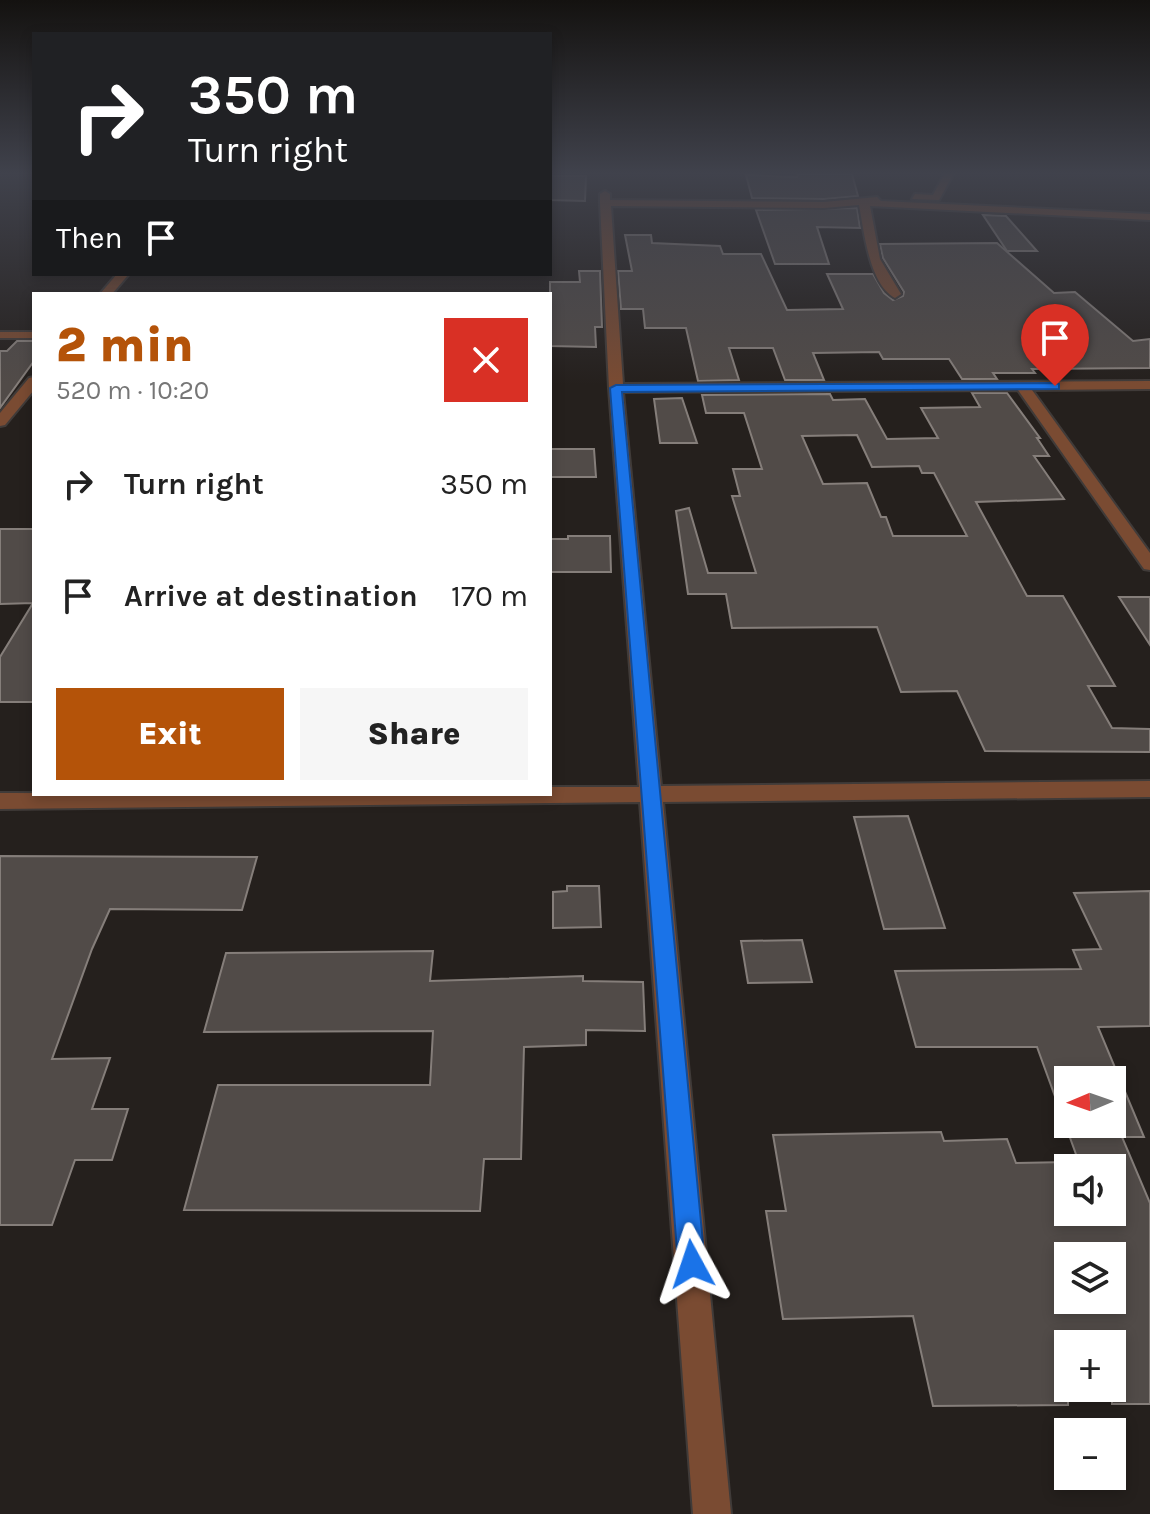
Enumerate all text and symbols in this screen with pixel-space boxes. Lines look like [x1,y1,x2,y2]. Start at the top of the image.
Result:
text: 350 m [188,62,358,127]
icon: right [56,64,160,168]
text: Turn right [188,129,348,171]
icon: arrive [139,216,183,260]
text: Then [56,220,123,256]
pin [1021,304,1089,386]
icon: arrive [1033,316,1077,360]
text: 2 min [56,317,194,373]
button: close [444,318,528,402]
text: 520 m · 10:20 [56,375,209,406]
icon: right [56,462,100,506]
text: Turn right [124,466,264,502]
text: 350 m [440,466,528,502]
icon: arrive [56,574,100,618]
text: Arrive at destination [124,578,418,614]
text: 170 m [451,578,528,614]
button: Exit [56,688,284,780]
button: Share [300,688,528,780]
north arrow [1054,1066,1126,1138]
map controls [1054,1066,1126,1490]
button: sound [1054,1154,1126,1226]
position arrow [650,1222,734,1306]
button: layers [1054,1242,1126,1314]
button: + [1054,1330,1126,1402]
button: − [1054,1418,1126,1490]

